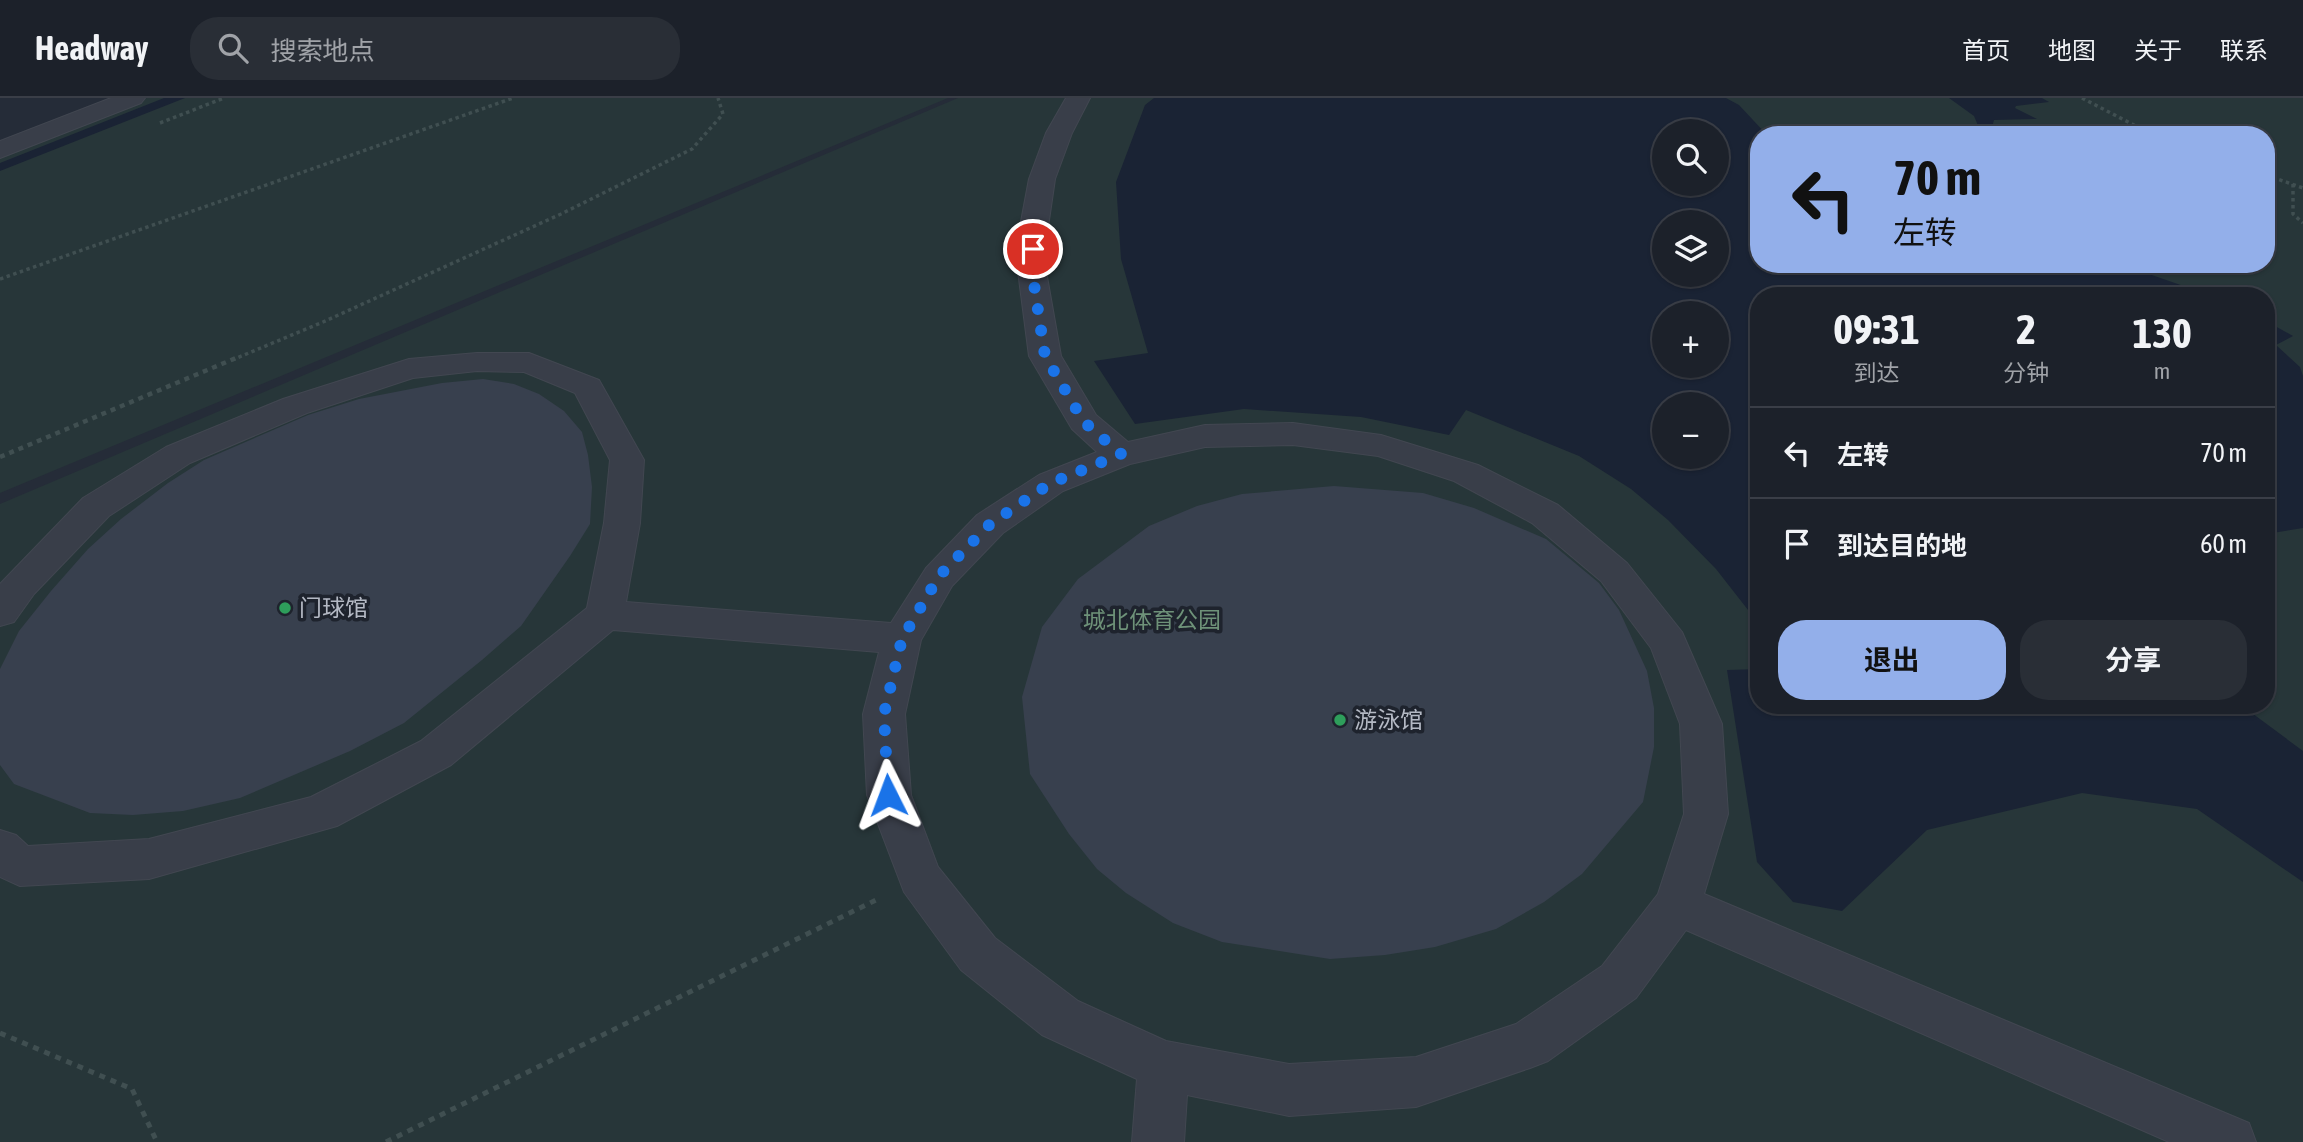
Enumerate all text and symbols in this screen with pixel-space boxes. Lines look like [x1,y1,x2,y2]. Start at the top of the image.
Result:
search box [190,17,680,80]
text: Headway [35,29,148,67]
icon: search [214,29,252,67]
text: 搜索地点 [270,36,374,66]
text: 首页 [1962,37,2010,64]
text: 地图 [2048,37,2096,64]
text: 关于 [2134,37,2182,64]
text: 联系 [2220,37,2268,64]
map controls [1652,119,1729,469]
button: search [1652,119,1729,196]
text: 70 m [1893,149,1981,205]
icon: left [1778,154,1869,245]
button: layers [1652,210,1729,287]
text: 左转 [1893,214,1957,251]
pin [1003,219,1063,279]
icon: arrive [1014,230,1052,268]
button: + [1652,301,1729,378]
text: 09:31 [1833,305,1920,353]
text: 2 [2016,305,2036,353]
text: 130 [2132,309,2192,357]
text: m [2154,358,2170,384]
text: 到达 [1854,360,1900,386]
text: 分钟 [2003,360,2049,386]
button: − [1652,392,1729,469]
icon: left [1778,434,1816,472]
text: 70 m [2200,438,2247,468]
text: 左转 [1837,440,1889,470]
icon: arrive [1778,525,1816,563]
text: 60 m [2200,529,2247,559]
text: 到达目的地 [1837,531,1967,561]
place label: 门球馆 [299,595,368,621]
marker: 门球馆 [277,600,293,616]
park label: 城北体育公园 [1083,607,1221,633]
button: 退出 [1778,620,2006,700]
button: 分享 [2020,620,2247,700]
place label: 游泳馆 [1354,707,1423,733]
marker: 游泳馆 [1332,712,1348,728]
position arrow [851,758,925,832]

